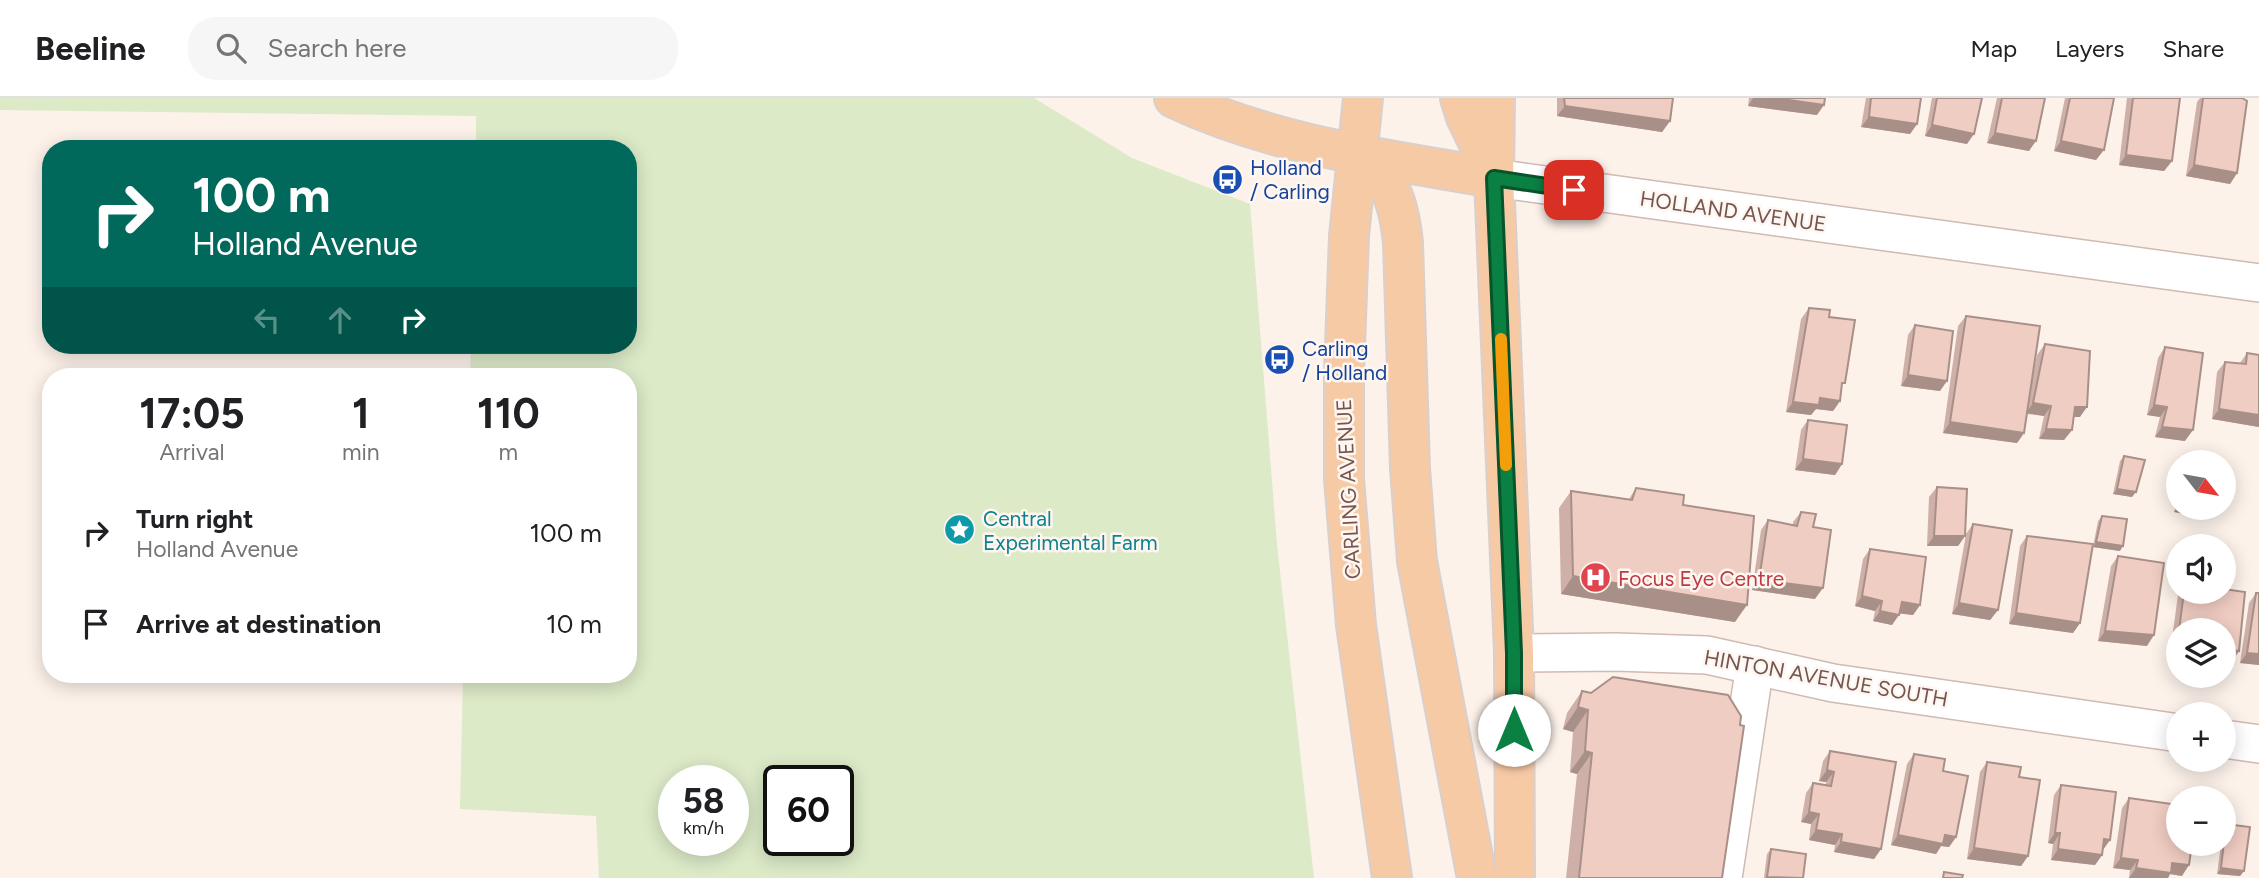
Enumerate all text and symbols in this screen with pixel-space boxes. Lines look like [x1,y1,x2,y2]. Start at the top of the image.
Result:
search box [188,17,678,80]
text: Beeline [35,29,146,68]
icon: search [212,29,250,67]
text: Search here [268,32,406,64]
text: Map [1970,34,2017,63]
text: Layers [2055,34,2124,63]
text: Share [2162,34,2224,63]
place label: Holland / Carling [1250,155,1330,204]
pin [1544,160,1604,220]
bus stop icon: Holland / Carling [1210,162,1244,196]
text: 100 m [192,165,331,224]
icon: right [77,168,168,259]
icon: arrive [1555,171,1593,209]
street label: HOLLAND AVENUE [1638,186,1828,236]
text: Holland Avenue [192,225,418,263]
icon: left [248,301,286,339]
icon: ahead [321,301,359,339]
icon: right [394,301,432,339]
place label: Carling / Holland [1302,336,1387,385]
bus stop icon: Carling / Holland [1262,343,1296,377]
text: 17:05 [139,388,245,439]
text: 1 [352,388,370,439]
text: 110 [477,388,540,439]
street label: CARLING AVENUE [1331,398,1365,580]
text: Arrival [160,438,224,466]
text: min [342,438,380,466]
text: m [499,438,518,466]
north arrow [2166,450,2236,520]
map controls [2166,450,2236,856]
text: Turn right [136,503,253,535]
place label: Central Experimental Farm [983,506,1158,555]
place icon: Central Experimental Farm [943,513,977,547]
icon: right [77,514,115,552]
text: 100 m [529,517,602,549]
button: sound [2166,534,2236,604]
text: Holland Avenue [136,535,298,563]
hospital icon: Focus Eye Centre [1578,561,1612,595]
place label: Focus Eye Centre [1618,566,1784,591]
icon: arrive [77,605,115,643]
text: Arrive at destination [136,608,381,640]
text: 10 m [546,608,602,640]
button: layers [2166,618,2236,688]
street label: HINTON AVENUE SOUTH [1702,644,1950,712]
position arrow [1477,693,1551,767]
button: + [2166,702,2236,772]
speed limit sign: 60 [763,765,854,856]
text: 58 [683,780,724,822]
button: − [2166,786,2236,856]
text: km/h [683,817,724,839]

